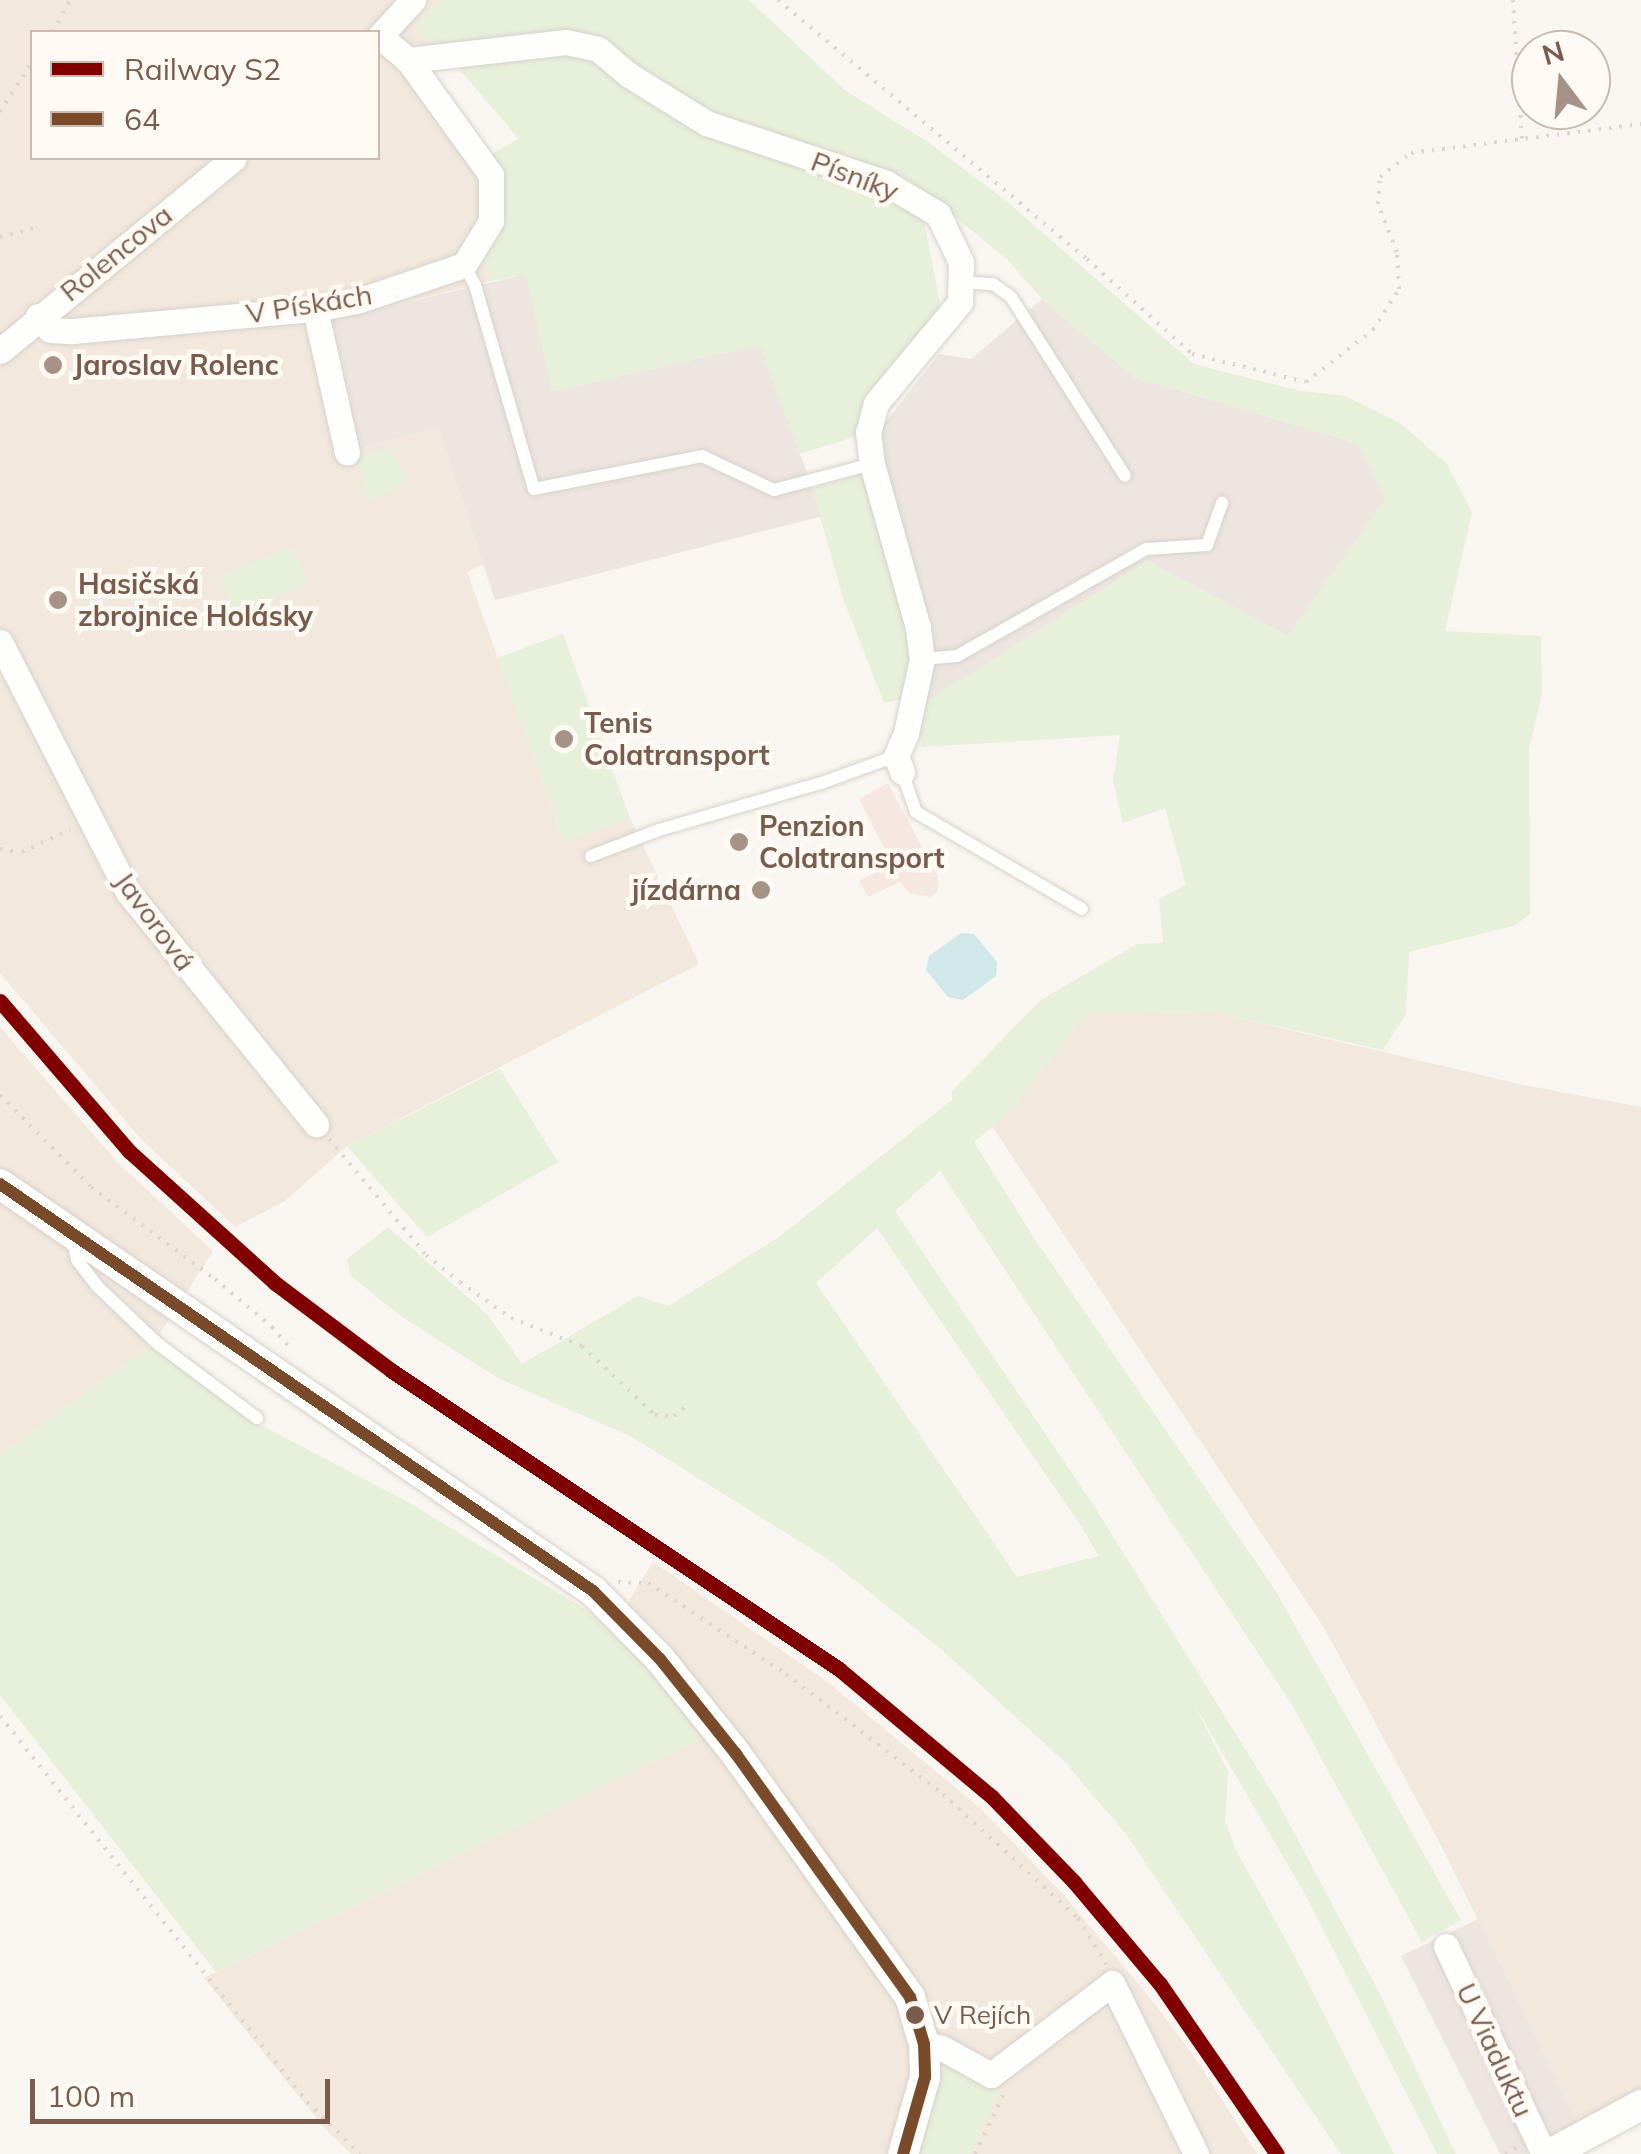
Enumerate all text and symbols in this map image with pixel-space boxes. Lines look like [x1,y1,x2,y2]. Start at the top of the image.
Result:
legend [30,30,380,160]
north arrow [1511,30,1611,130]
text: N [1538,33,1568,72]
text: Railway S2 [124,50,281,88]
text: 64 [124,100,160,138]
street label: Písníky [807,144,903,208]
street label: Rolencova [53,198,179,308]
street label: V Pískách [244,277,374,331]
place label: Jaroslav Rolenc [73,348,279,382]
marker: Jaroslav Rolenc [42,354,64,376]
place label: Hasičská zbrojnice Holásky [78,567,313,633]
marker: Hasičská zbrojnice Holásky [47,589,69,611]
place label: Tenis Colatransport [584,706,770,772]
marker: Tenis Colatransport [553,728,575,750]
place label: Penzion Colatransport [759,809,945,875]
marker: Penzion Colatransport [728,831,750,853]
street label: Javorová [108,865,202,977]
place label: jízdárna [632,873,741,907]
marker: jízdárna [750,879,772,901]
street label: U Viaduktu [1449,1978,1541,2122]
place label: V Rejích [934,1999,1031,2031]
marker: V Rejích [905,2005,925,2025]
scale bar [35,2059,335,2121]
text: 100 m [47,2077,135,2115]

